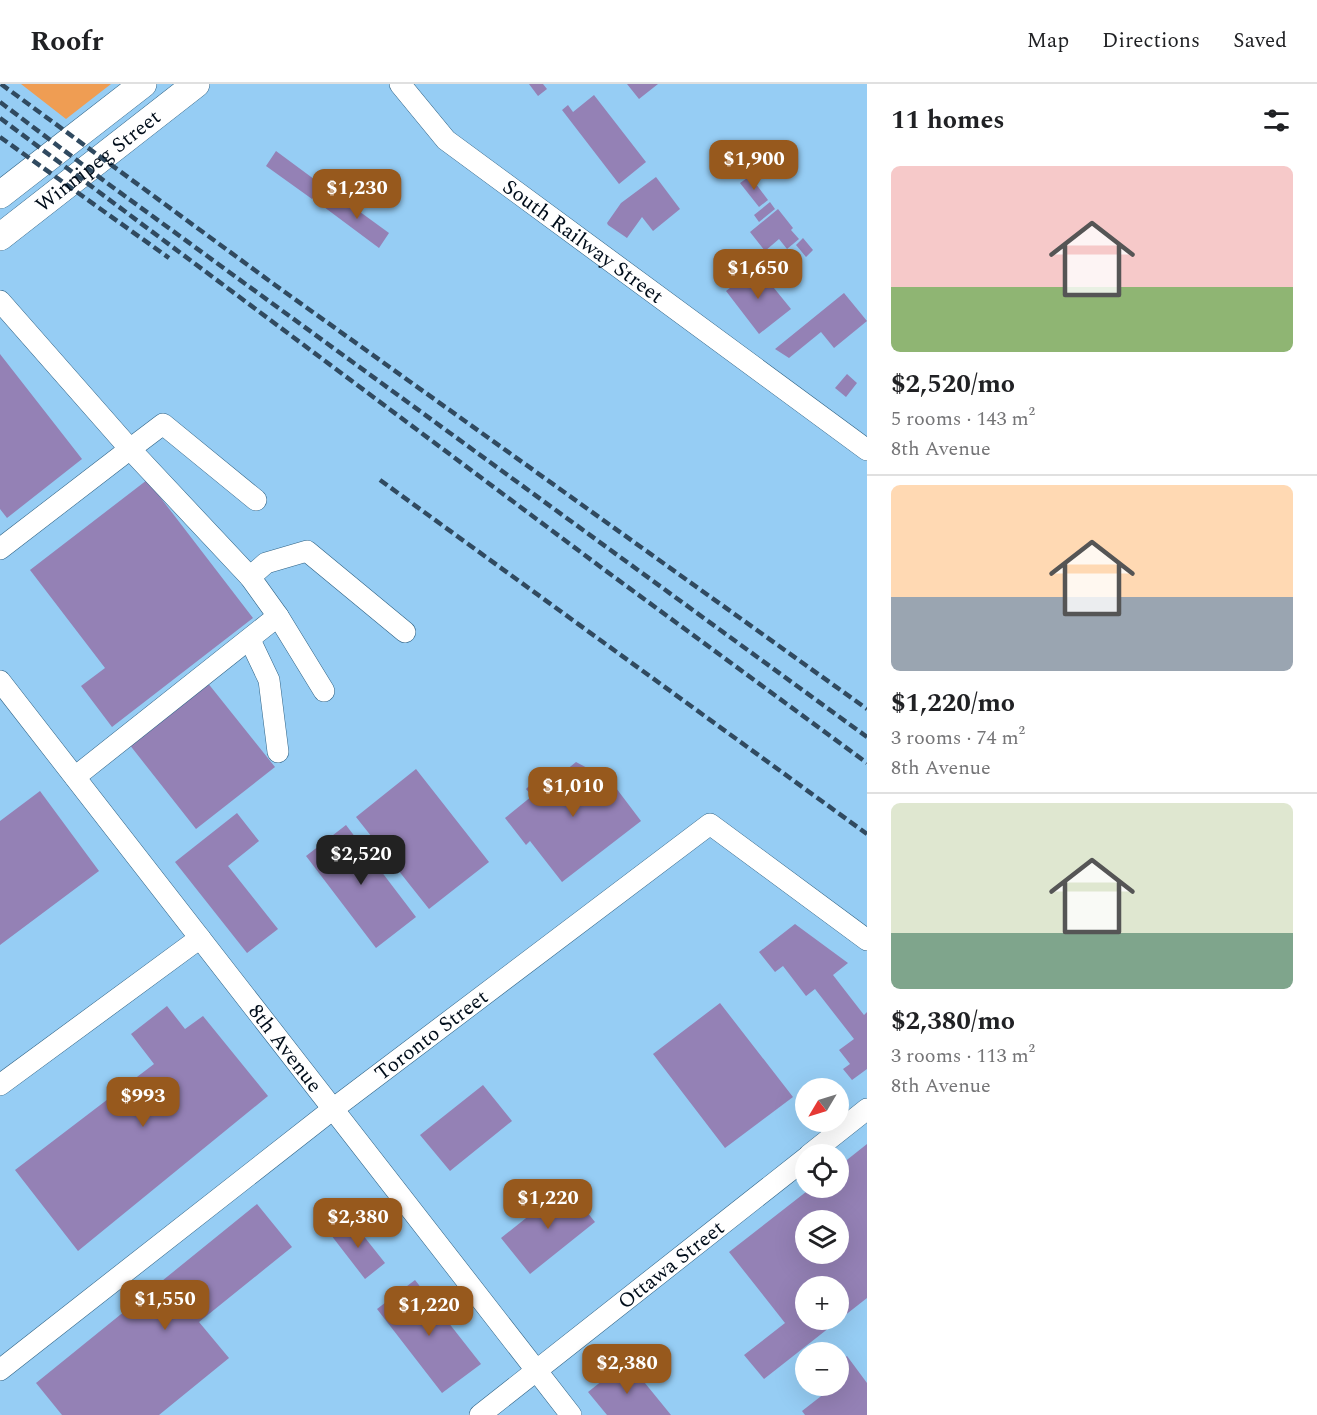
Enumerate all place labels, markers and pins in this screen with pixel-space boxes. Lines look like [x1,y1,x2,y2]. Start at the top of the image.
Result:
pin: $1,900 [705,140,803,191]
pin: $1,230 [308,169,406,220]
pin: $1,650 [709,249,807,300]
pin: $1,010 [524,767,622,818]
pin: $2,520 [312,835,410,886]
pin: $993 [107,1077,179,1128]
pin: $1,220 [499,1179,597,1230]
pin: $2,380 [309,1198,407,1249]
pin: $1,550 [116,1280,214,1331]
pin: $1,220 [380,1286,478,1337]
pin: $2,380 [578,1344,676,1395]

